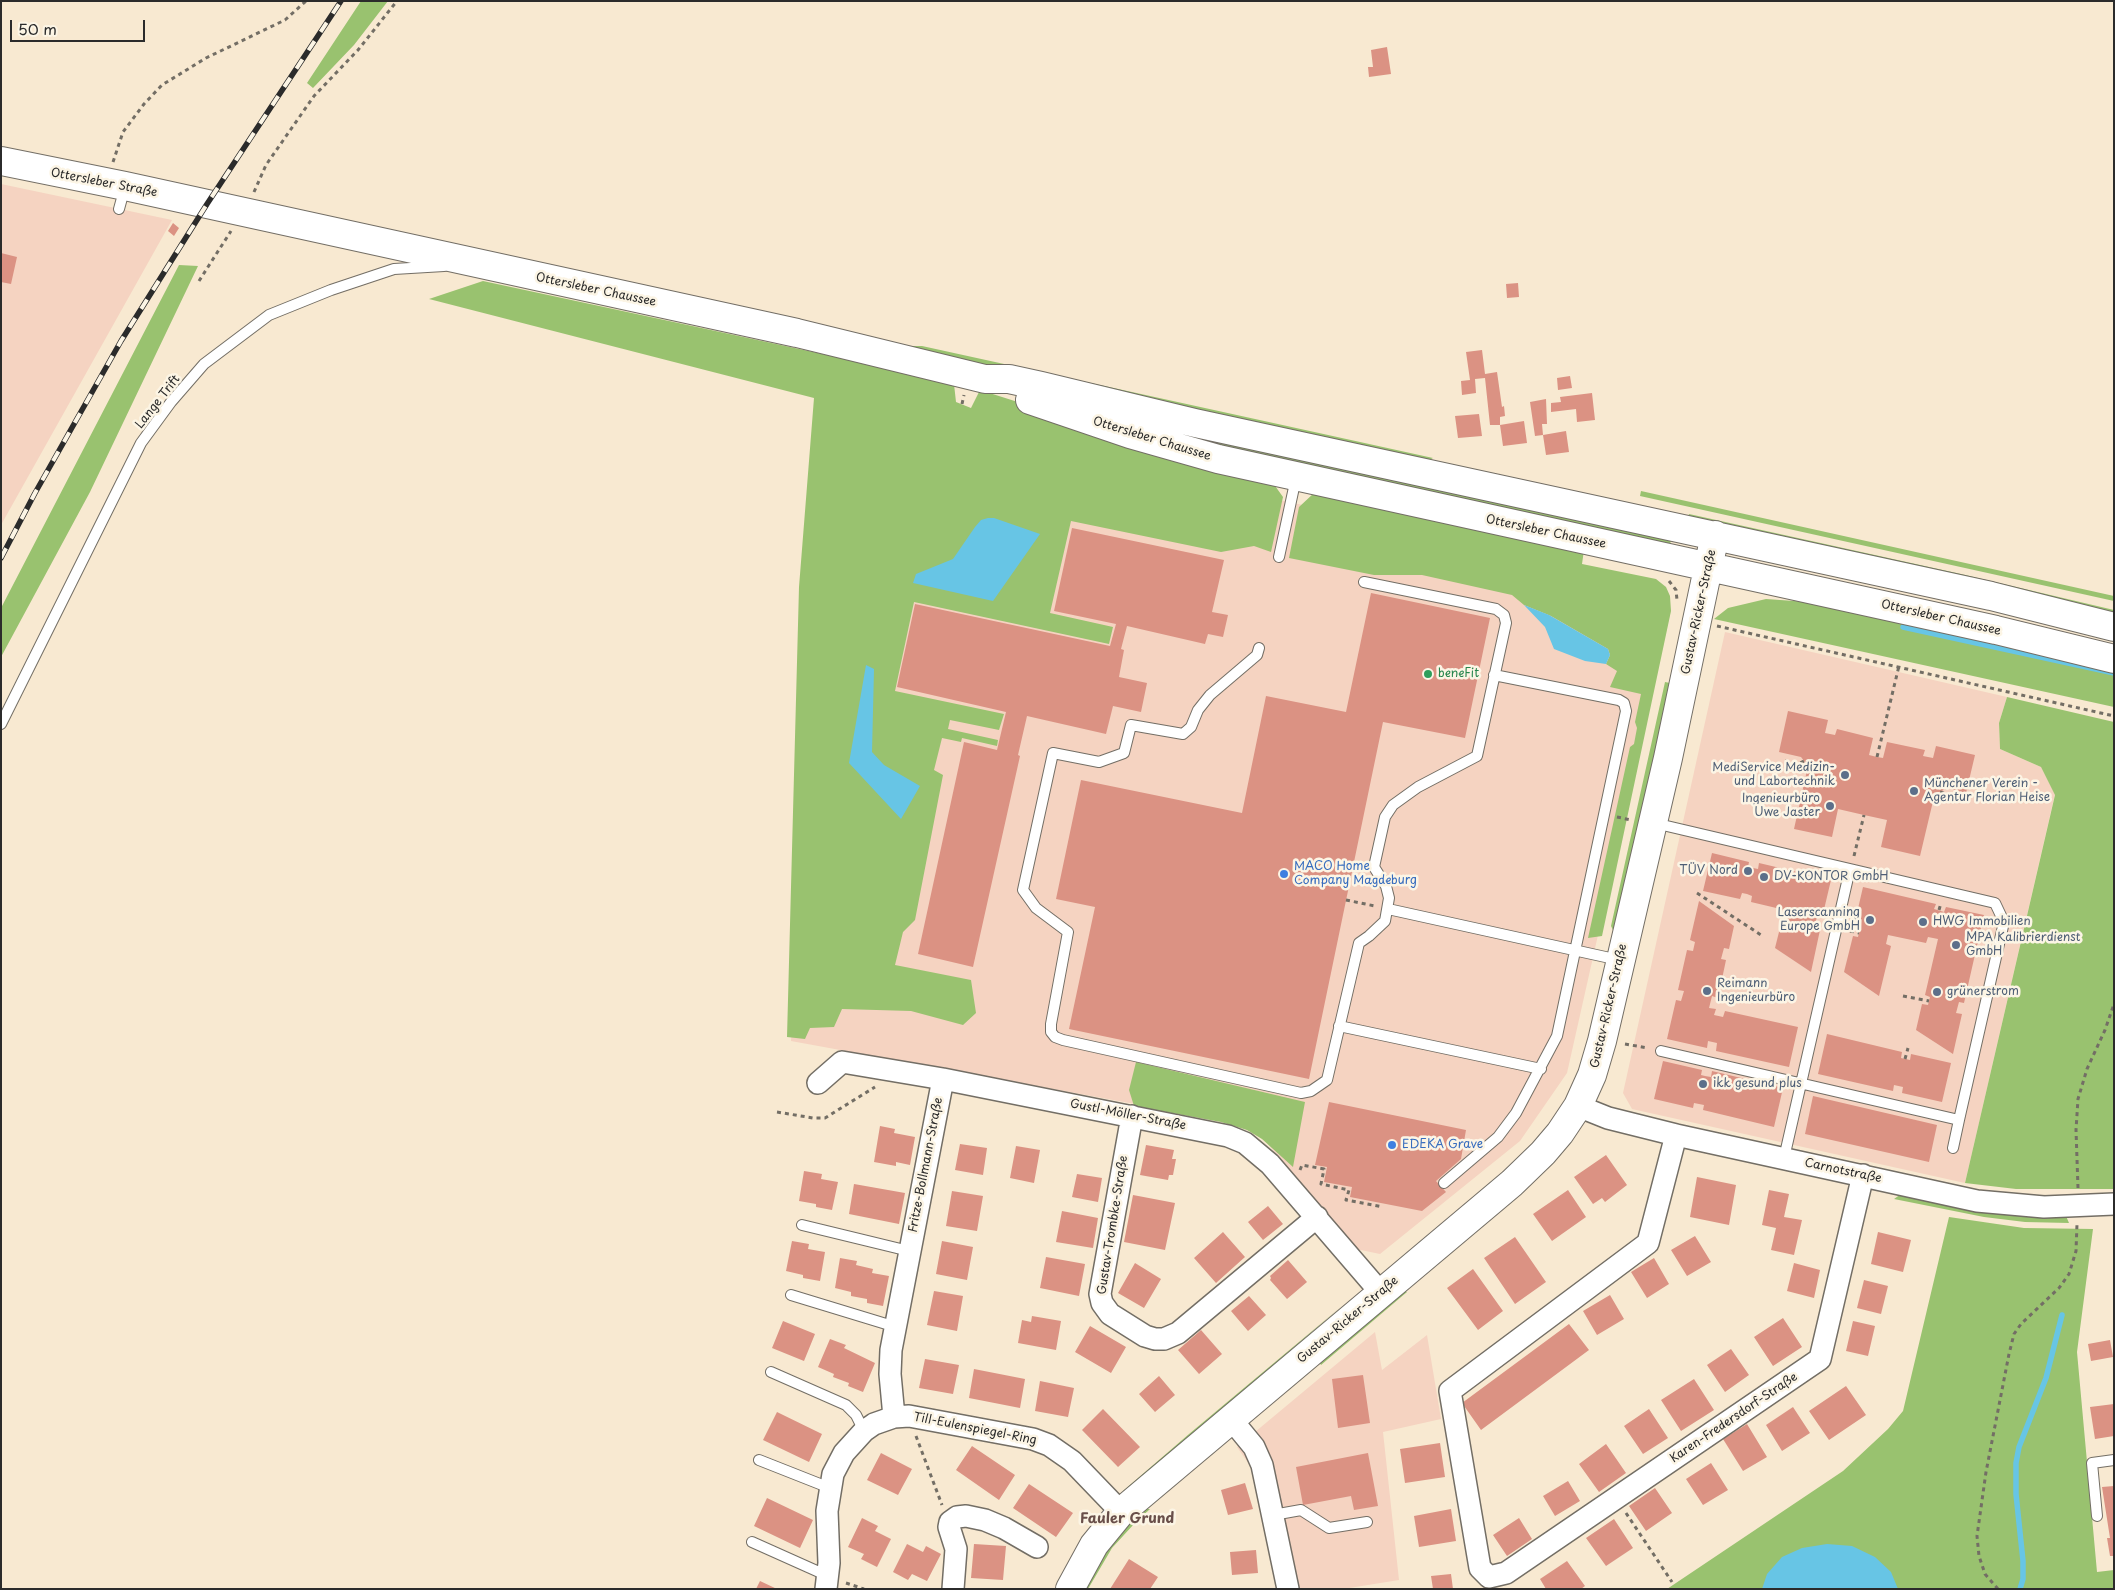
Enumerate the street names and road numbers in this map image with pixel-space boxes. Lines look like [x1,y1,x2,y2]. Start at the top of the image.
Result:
street label: Ottersleber Straße [49,166,159,200]
street label: Ottersleber Chaussee [534,270,658,310]
street label: Lange Trift [133,372,183,432]
street label: Ottersleber Chaussee [1091,414,1213,464]
street label: Ottersleber Chaussee [1484,512,1608,552]
street label: Gustav-Ricker-Straße [1679,548,1719,676]
street label: Ottersleber Chaussee [1880,597,2002,639]
street label: Gustav-Ricker-Straße [1588,942,1630,1070]
street label: Fritze-Bollmann-Straße [906,1096,946,1234]
street label: Gustl-Möller-Straße [1069,1097,1187,1133]
street label: Gustav-Trombke-Straße [1095,1154,1131,1296]
street label: Carnotstraße [1803,1156,1883,1186]
street label: Gustav-Ricker-Straße [1295,1274,1401,1366]
street label: Karen-Fredersdorf-Straße [1668,1370,1800,1466]
street label: Till-Eulenspiegel-Ring [912,1410,1038,1448]

